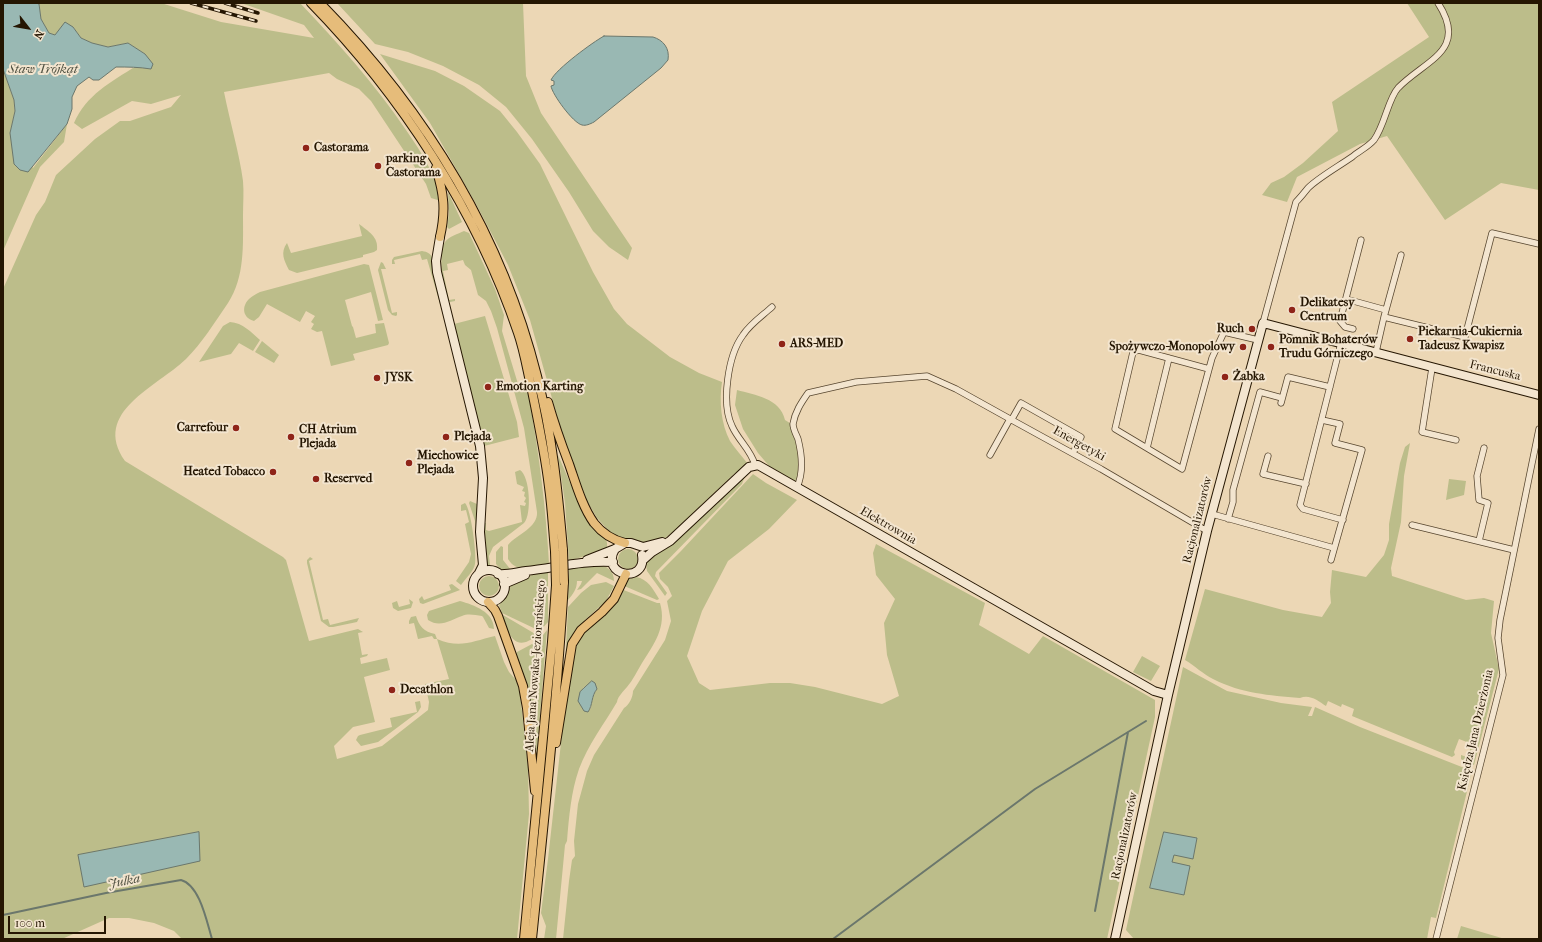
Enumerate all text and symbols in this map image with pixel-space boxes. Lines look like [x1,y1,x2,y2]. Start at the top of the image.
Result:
north arrow [8,8,48,48]
text: N [31,28,46,41]
water label: Staw Trójkąt [8,62,78,78]
place label: Castorama [314,141,369,155]
marker: Castorama [301,143,311,153]
place label: parking Castorama [386,152,441,180]
marker: parking Castorama [373,161,383,171]
place label: Delikatesy Centrum [1300,296,1355,324]
marker: Delikatesy Centrum [1287,305,1297,315]
place label: Ruch [1217,322,1244,336]
marker: Ruch [1247,324,1257,334]
place label: Piekarnia-Cukiernia Tadeusz Kwapisz [1418,325,1522,353]
place label: Pomnik Bohaterów Trudu Górniczego [1279,333,1377,361]
marker: Piekarnia-Cukiernia Tadeusz Kwapisz [1405,334,1415,344]
place label: ARS-MED [790,337,843,351]
marker: ARS-MED [777,339,787,349]
place label: Spożywczo-Monopolowy [1109,340,1235,354]
marker: Spożywczo-Monopolowy [1238,342,1248,352]
marker: Pomnik Bohaterów Trudu Górniczego [1266,342,1276,352]
street label: Francuska [1468,358,1522,384]
place label: Żabka [1233,370,1265,384]
place label: JYSK [385,371,413,385]
marker: Żabka [1220,372,1230,382]
marker: JYSK [372,373,382,383]
place label: Emotion Karting [496,380,583,394]
marker: Emotion Karting [483,382,493,392]
place label: Carrefour [177,421,228,435]
marker: Carrefour [231,423,241,433]
place label: CH Atrium Plejada [299,423,356,451]
street label: Energetyki [1050,424,1108,464]
place label: Plejada [454,430,491,444]
marker: CH Atrium Plejada [286,432,296,442]
marker: Plejada [441,432,451,442]
place label: Miechowice Plejada [417,449,479,477]
marker: Miechowice Plejada [404,458,414,468]
place label: Heated Tobacco [183,465,265,479]
marker: Heated Tobacco [268,467,278,477]
place label: Reserved [324,472,372,486]
marker: Reserved [311,474,321,484]
street label: Racjonalizatorów [1180,475,1216,565]
street label: Elektrownia [857,504,919,548]
street label: Aleja Jana Nowaka-Jeziorańskiego [523,580,549,752]
street label: Księdza Jana Dzierżonia [1455,668,1497,792]
place label: Decathlon [400,683,453,697]
marker: Decathlon [387,685,397,695]
street label: Racjonalizatorów [1109,791,1141,881]
water label: Julka [106,871,142,893]
scale bar [10,908,108,934]
text: 100 m [15,916,45,930]

